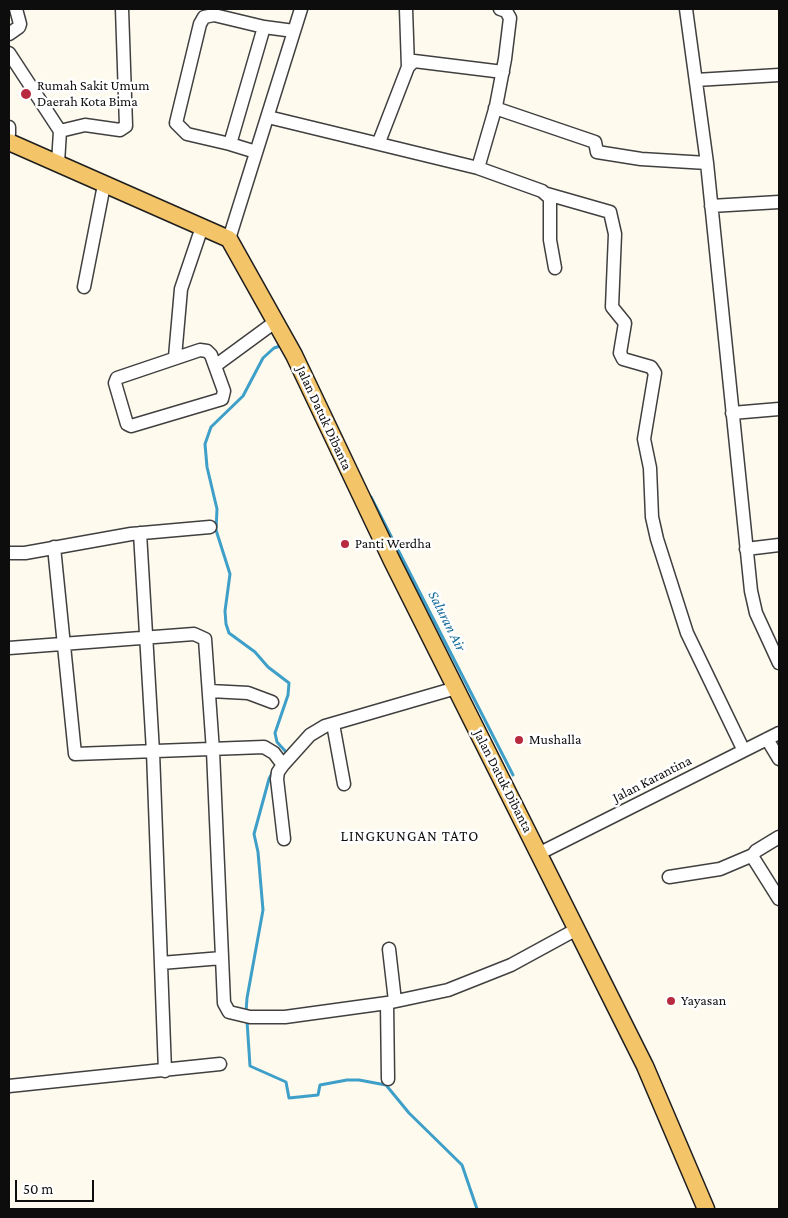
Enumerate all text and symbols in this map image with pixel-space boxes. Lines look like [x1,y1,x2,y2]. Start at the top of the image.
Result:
place label: Rumah Sakit Umum Daerah Kota Bima [37,78,150,110]
marker: Rumah Sakit Umum Daerah Kota Bima [19,87,33,101]
street label: Jalan Datuk Dibanta [292,363,356,473]
place label: Panti Werdha [355,536,431,552]
marker: Panti Werdha [339,538,351,550]
water label: Saluran Air [424,588,470,654]
street label: Jalan Datuk Dibanta [470,727,536,835]
place label: Mushalla [529,732,581,748]
marker: Mushalla [513,734,525,746]
street label: Jalan Karantina [610,752,694,806]
district label: LINGKUNGAN TATO [339,827,481,845]
place label: Yayasan [681,993,726,1009]
marker: Yayasan [665,995,677,1007]
scale bar [18,1170,96,1202]
text: 50 m [23,1181,53,1197]

